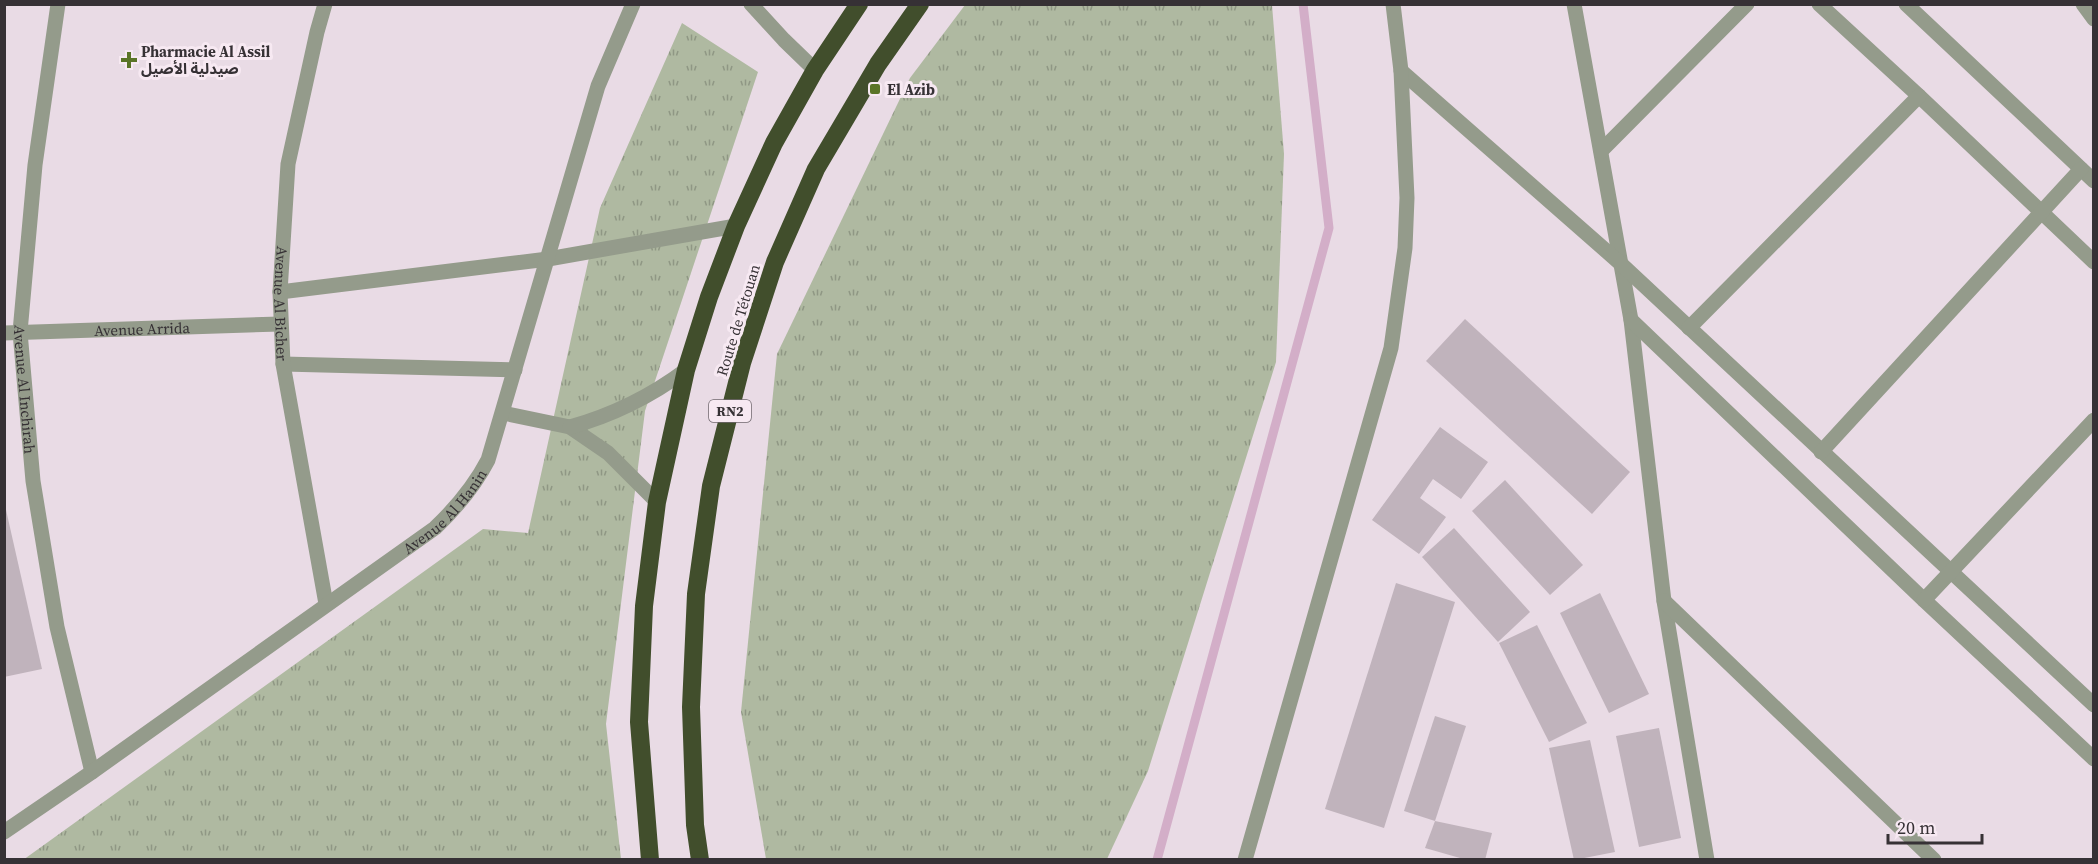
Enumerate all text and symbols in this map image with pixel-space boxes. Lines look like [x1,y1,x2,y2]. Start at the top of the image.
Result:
place label: Pharmacie Al Assil صيدلية الأصيل [141,41,271,79]
marker: Pharmacie Al Assil صيدلية الأصيل [122,53,136,67]
place label: El Azib [887,79,935,100]
marker: El Azib [868,82,882,96]
street label: Avenue Al Bicher [269,245,293,362]
street label: Route de Tétouan [711,262,765,378]
street label: Avenue Arrida [94,316,191,341]
street label: Avenue Al Inchirah [9,324,41,455]
road number: RN2 [709,400,751,422]
street label: Avenue Al Hanin [398,465,491,558]
scale bar [1888,807,1982,845]
text: 20 m [1897,815,1935,840]

